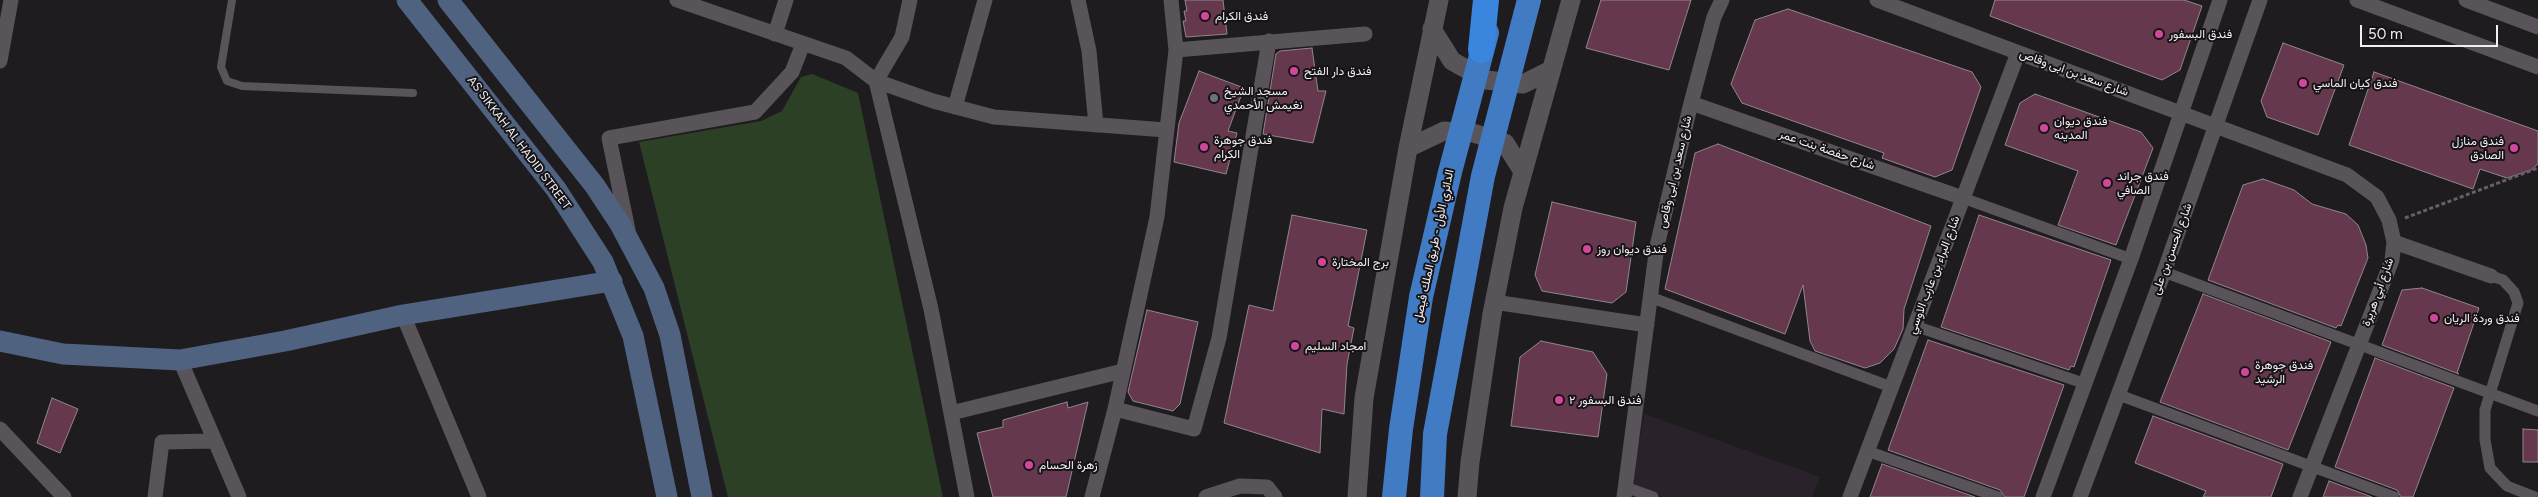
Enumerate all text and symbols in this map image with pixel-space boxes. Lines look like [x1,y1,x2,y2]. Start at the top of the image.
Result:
place label: فندق الكرام [1215,9,1268,23]
marker: فندق الكرام [1199,10,1211,22]
scale bar [2363,15,2500,47]
text: 50 m [2368,25,2403,43]
place label: فندق البسفور [2169,27,2232,41]
marker: فندق البسفور [2153,28,2165,40]
street label: شارع سعد بن ابى وقاص [2017,47,2131,99]
place label: فندق دار الفتح [1304,64,1372,78]
marker: فندق دار الفتح [1288,65,1300,77]
street label: AS SIKKAH AL HADID STREET [464,73,574,213]
place label: فندق كيان الماسي [2313,76,2398,90]
marker: فندق كيان الماسي [2297,77,2309,89]
place label: مسجد الشيخ نغيمش الأحمدي [1224,84,1303,112]
marker: مسجد الشيخ نغيمش الأحمدي [1208,92,1220,104]
street label: شارع سعد بن ابى وقاص [1655,114,1695,230]
place label: فندق ديوان المدينه [2054,114,2108,142]
marker: فندق ديوان المدينه [2038,122,2050,134]
street label: شارع حفصة بنت عمر [1777,127,1877,173]
place label: فندق جوهرة الكرام [1214,133,1272,161]
place label: فندق منازل الصادق [2452,134,2504,162]
marker: فندق جوهرة الكرام [1198,141,1210,153]
marker: فندق منازل الصادق [2508,142,2520,154]
street label: الدائري الأول - طريق الملك فيصل [1411,168,1457,324]
place label: فندق جراند الصافي [2117,169,2169,197]
marker: فندق جراند الصافي [2101,177,2113,189]
street label: شارع الحسن بن على [2149,201,2195,297]
street label: شارع البراء بن عازب الاوسي [1905,214,1963,336]
place label: فندق ديوان روز [1597,242,1667,256]
marker: فندق ديوان روز [1581,243,1593,255]
place label: برج المختارة [1332,255,1389,269]
marker: برج المختارة [1316,256,1328,268]
street label: شارع أبي هريرة [2359,256,2397,328]
place label: فندق وردة الريان [2444,311,2520,325]
marker: فندق وردة الريان [2428,312,2440,324]
place label: امجاد السلیم [1305,339,1366,353]
marker: امجاد السلیم [1289,340,1301,352]
place label: فندق جوهرة الرشيد [2255,358,2313,386]
marker: فندق جوهرة الرشيد [2239,366,2251,378]
place label: فندق البسفور ٢ [1569,393,1641,407]
marker: فندق البسفور ٢ [1553,394,1565,406]
place label: زهرة الحسام [1039,458,1098,472]
marker: زهرة الحسام [1023,459,1035,471]

